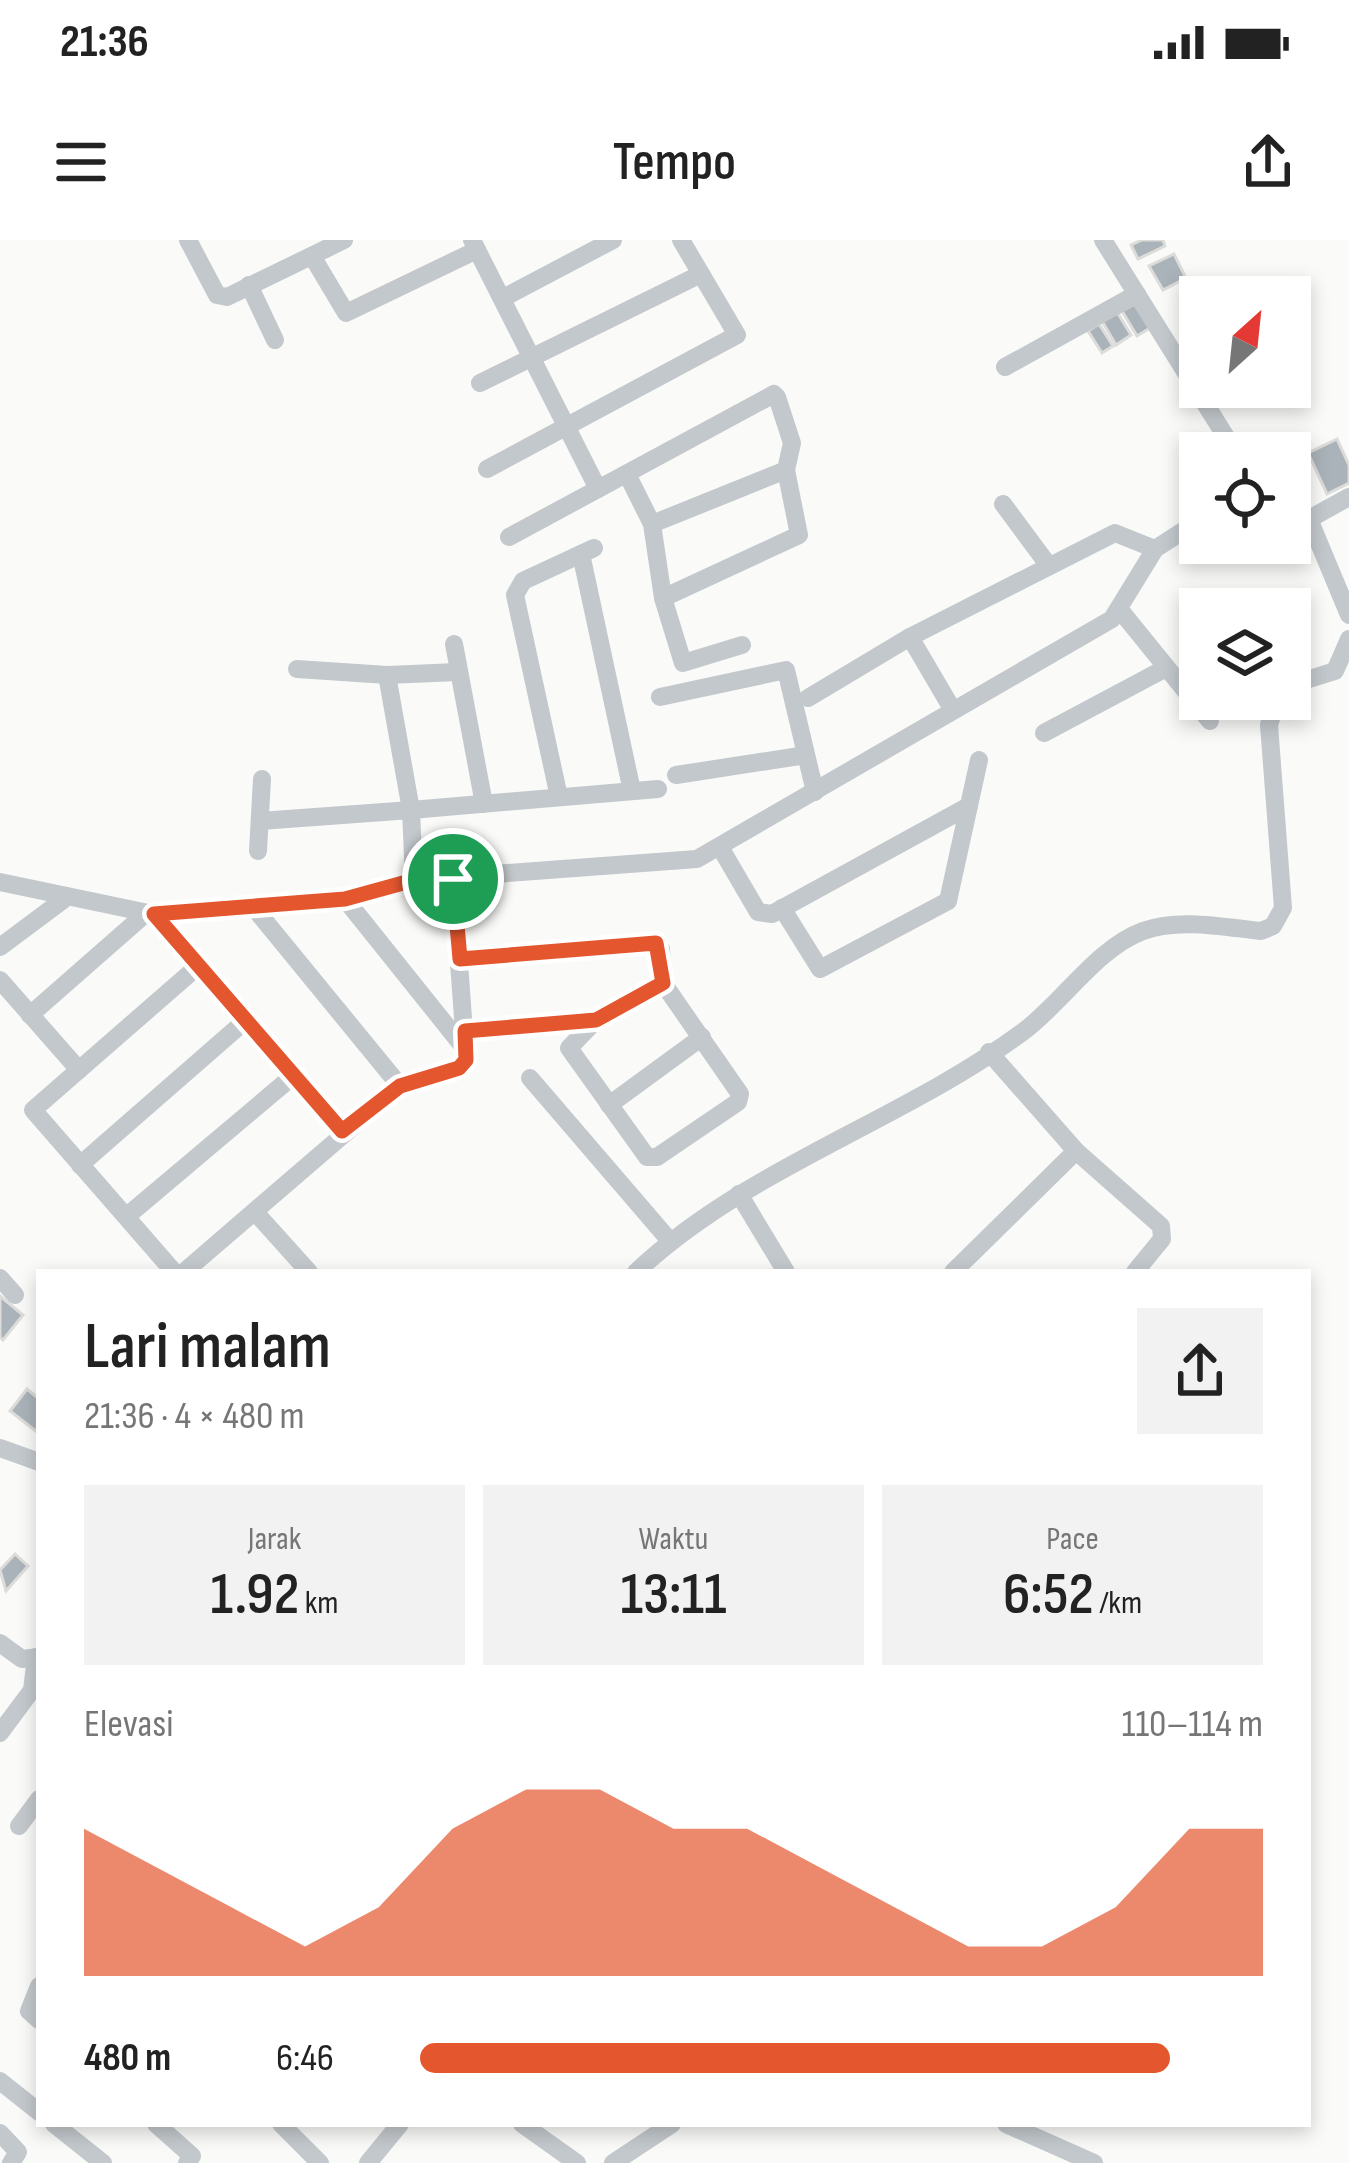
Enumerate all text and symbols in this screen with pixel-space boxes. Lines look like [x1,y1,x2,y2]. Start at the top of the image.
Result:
text: 21:36 [60,15,149,70]
icon: menu [48,129,114,195]
icon: share [1235,129,1301,195]
text: Tempo [613,130,736,195]
north arrow [1179,276,1311,408]
map controls [1179,276,1311,720]
button: locate [1179,432,1311,564]
button: layers [1179,588,1311,720]
pin [402,828,504,930]
icon: arrive [420,846,486,912]
text: Lari malam [84,1308,331,1387]
button: share [1137,1308,1263,1434]
text: 21:36 · 4 × 480 m [84,1393,305,1440]
text: Jarak [248,1519,301,1559]
text: Waktu [639,1519,708,1559]
text: Pace [1046,1519,1099,1559]
text: 1.92 [211,1559,299,1631]
text: 13:11 [620,1559,727,1631]
text: 6:52 [1003,1559,1094,1631]
text: km [299,1583,339,1623]
text: /km [1094,1583,1142,1623]
text: Elevasi [84,1701,174,1748]
text: 110–114 m [1122,1701,1263,1748]
text: 480 m [84,2035,171,2082]
text: 6:46 [276,2035,334,2082]

